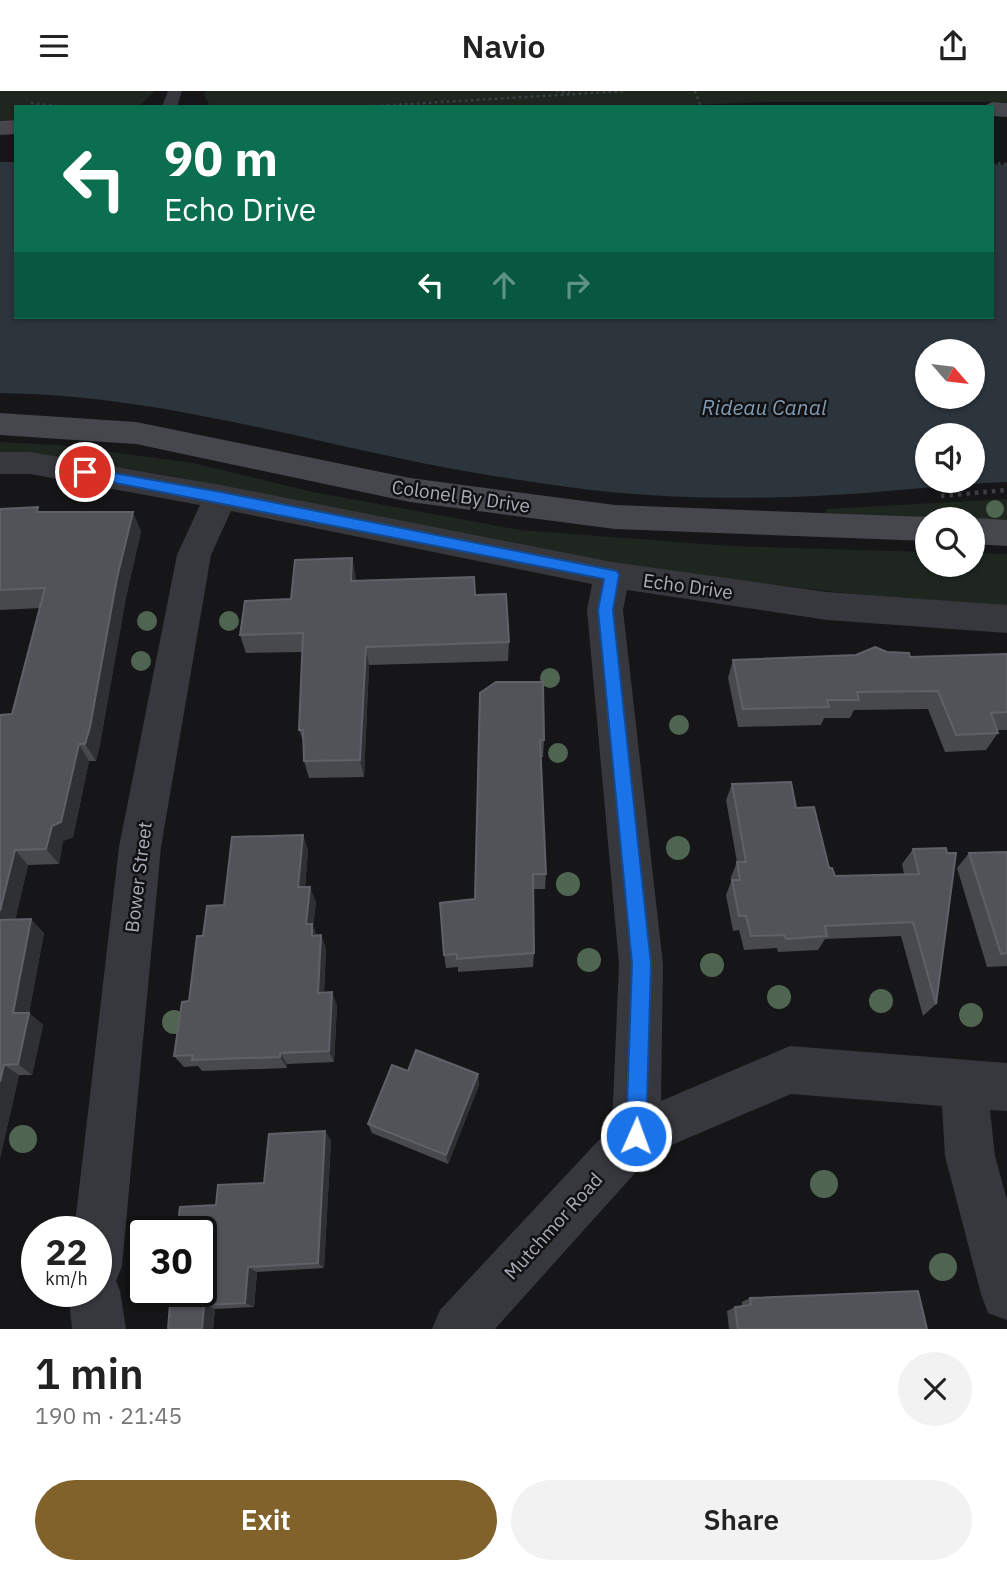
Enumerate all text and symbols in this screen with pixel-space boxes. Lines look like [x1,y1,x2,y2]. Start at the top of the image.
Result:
text: Navio [461,25,546,67]
icon: menu [35,27,73,65]
icon: share [934,27,972,65]
text: 90 m [164,126,278,189]
icon: left [49,133,140,224]
text: Echo Drive [164,188,316,230]
icon: left [412,266,450,304]
icon: ahead [485,266,523,304]
icon: right [558,266,596,304]
north arrow [915,339,985,409]
map controls [915,339,985,577]
water label: Rideau Canal [702,393,827,421]
button: sound [915,423,985,493]
pin [55,442,115,502]
icon: arrive [66,453,104,491]
street label: Colonel By Drive [390,474,532,518]
button: search [915,507,985,577]
street label: Echo Drive [642,568,734,604]
street label: Bower Street [119,820,157,934]
position arrow [599,1099,673,1173]
street label: Mutchmor Road [499,1168,607,1284]
speed limit sign: 30 [126,1216,217,1307]
text: 22 [45,1229,88,1275]
text: km/h [45,1267,88,1290]
text: 1 min [35,1346,144,1401]
button: close [898,1352,972,1426]
text: 190 m · 21:45 [35,1400,182,1430]
button: Exit [35,1480,497,1560]
button: Share [511,1480,972,1560]

